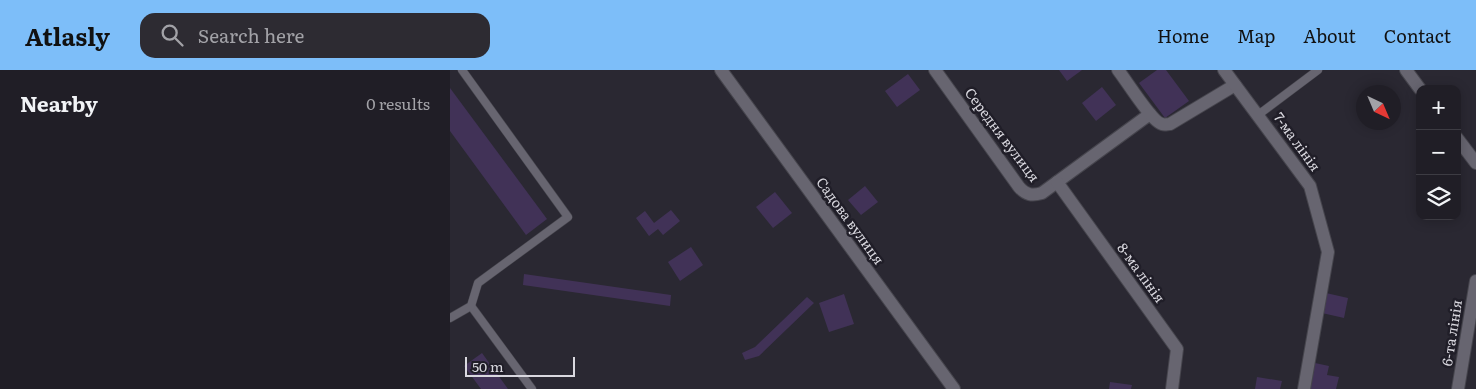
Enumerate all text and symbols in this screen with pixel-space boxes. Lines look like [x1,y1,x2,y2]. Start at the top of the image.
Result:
search box [140,13,490,58]
text: Atlasly [25,18,110,53]
icon: search [158,21,186,49]
text: Search here [198,21,304,49]
text: Home [1157,22,1209,49]
text: Map [1237,22,1275,49]
text: About [1303,22,1356,49]
text: Contact [1384,22,1451,49]
street label: Середня вулиця [961,83,1045,186]
north arrow [1356,85,1401,130]
map controls [1416,85,1461,220]
button: + [1416,85,1461,130]
text: Nearby [20,87,98,118]
text: 0 results [366,91,430,115]
street label: 7-ма лінія [1270,108,1326,175]
button: − [1416,130,1461,175]
street label: Садова вулиця [812,173,889,268]
button: layers [1416,175,1461,220]
street label: 8-ма лінія [1113,238,1170,306]
street label: 6-та лінія [1436,298,1466,367]
scale bar [465,354,575,377]
text: 50 m [472,356,504,376]

